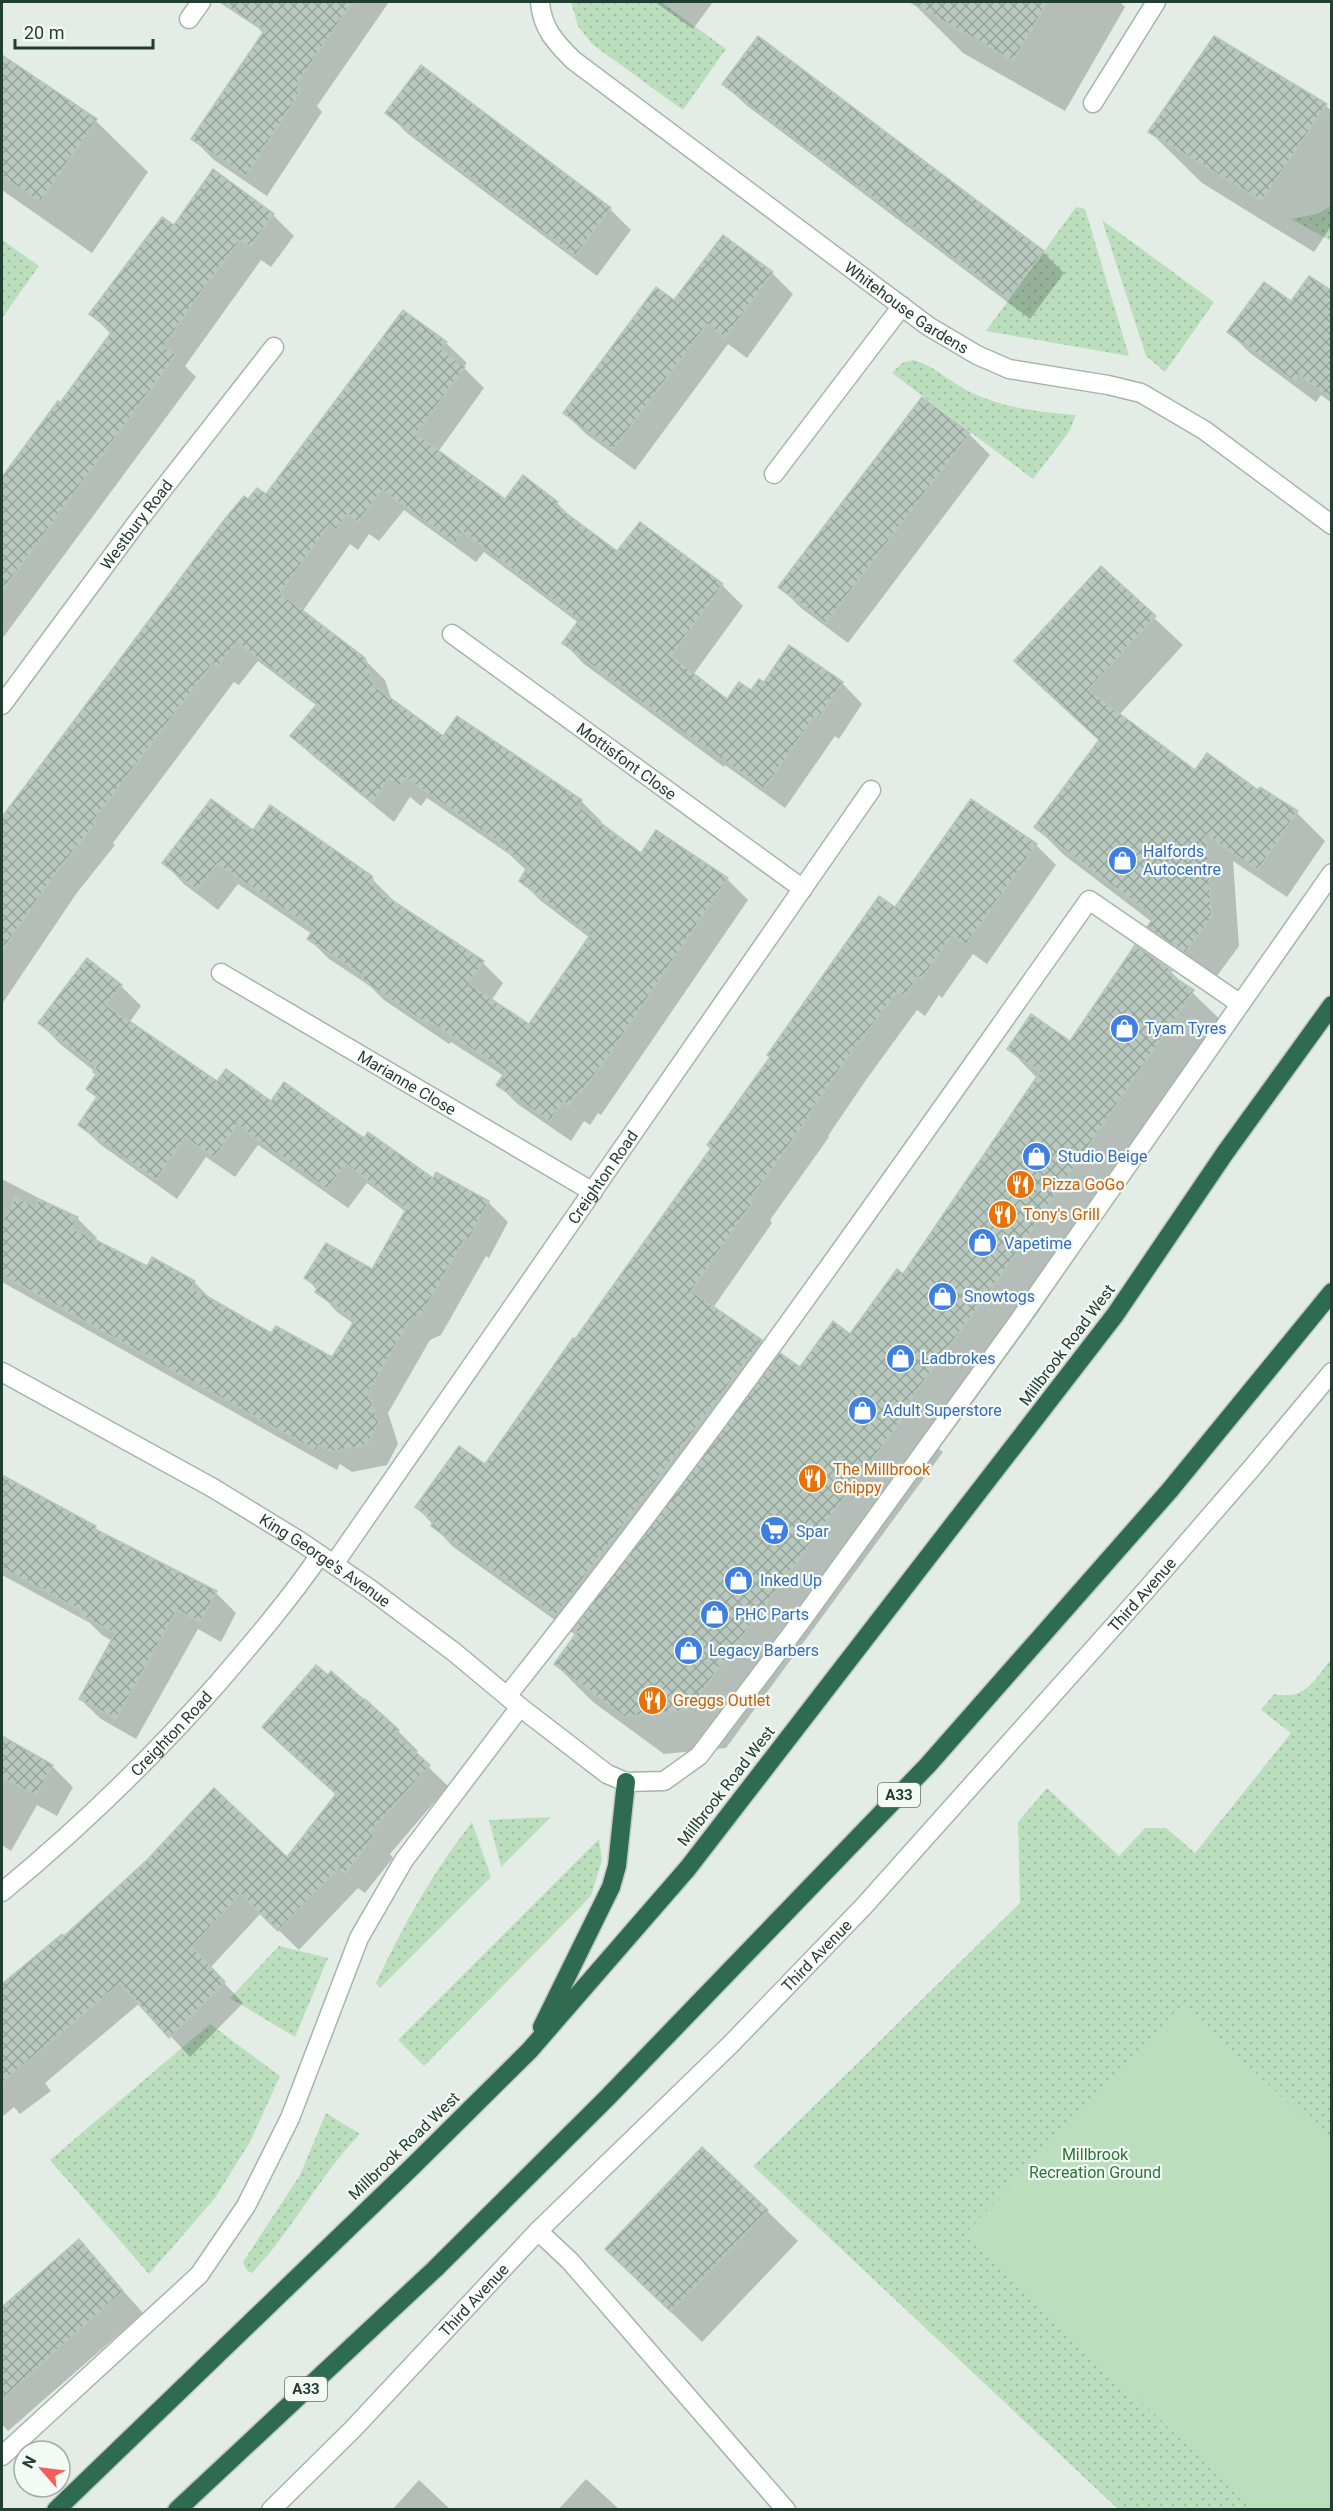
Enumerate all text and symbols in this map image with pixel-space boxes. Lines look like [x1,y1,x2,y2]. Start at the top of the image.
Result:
scale bar [15,12,153,50]
text: 20 m [24,22,64,43]
street label: Whitehouse Gardens [841,257,972,357]
street label: Westbury Road [96,476,176,573]
street label: Mottisfont Close [573,718,680,804]
place label: Halfords Autocentre [1143,842,1221,879]
shop icon: Halfords Autocentre [1106,844,1138,876]
shop icon: Tyam Tyres [1108,1012,1140,1044]
place label: Tyam Tyres [1145,1019,1226,1038]
street label: Marianne Close [354,1046,460,1119]
street label: Creighton Road [563,1127,642,1227]
shop icon: Studio Beige [1021,1140,1053,1172]
place label: Studio Beige [1058,1147,1147,1166]
restaurant icon: Pizza GoGo [1005,1168,1037,1200]
place label: Pizza GoGo [1042,1175,1125,1194]
restaurant icon: Tony's Grill [986,1198,1018,1230]
place label: Tony's Grill [1023,1205,1100,1224]
shop icon: Vapetime [967,1227,999,1259]
place label: Vapetime [1004,1234,1072,1253]
shop icon: Snowtogs [927,1280,959,1312]
street label: Millbrook Road West [1015,1281,1119,1409]
place label: Snowtogs [964,1287,1035,1306]
shop icon: Ladbrokes [884,1342,916,1374]
place label: Ladbrokes [921,1349,995,1368]
shop icon: Adult Superstore [846,1394,878,1426]
place label: Adult Superstore [883,1401,1002,1420]
place label: The Millbrook Chippy [833,1460,931,1497]
restaurant icon: The Millbrook Chippy [796,1462,828,1494]
street label: King George's Avenue [256,1509,394,1611]
supermarket icon: Spar [759,1515,791,1547]
place label: Spar [796,1522,829,1541]
street label: Third Avenue [1104,1553,1180,1636]
shop icon: Inked Up [723,1564,755,1596]
place label: Inked Up [760,1571,822,1590]
shop icon: PHC Parts [698,1598,730,1630]
place label: PHC Parts [735,1605,809,1624]
shop icon: Legacy Barbers [672,1634,704,1666]
place label: Legacy Barbers [709,1641,819,1660]
restaurant icon: Greggs Outlet [636,1684,668,1716]
street label: Creighton Road [127,1687,216,1780]
place label: Greggs Outlet [673,1691,771,1710]
street label: Millbrook Road West [673,1722,779,1850]
road number: A33 [878,1783,920,1807]
street label: Third Avenue [777,1915,855,1995]
street label: Millbrook Road West [345,2088,463,2204]
park label: Millbrook Recreation Ground [1029,2145,1161,2182]
street label: Third Avenue [435,2259,512,2340]
road number: A33 [285,2377,327,2401]
north arrow [12,2439,72,2499]
text: N [18,2453,40,2472]

